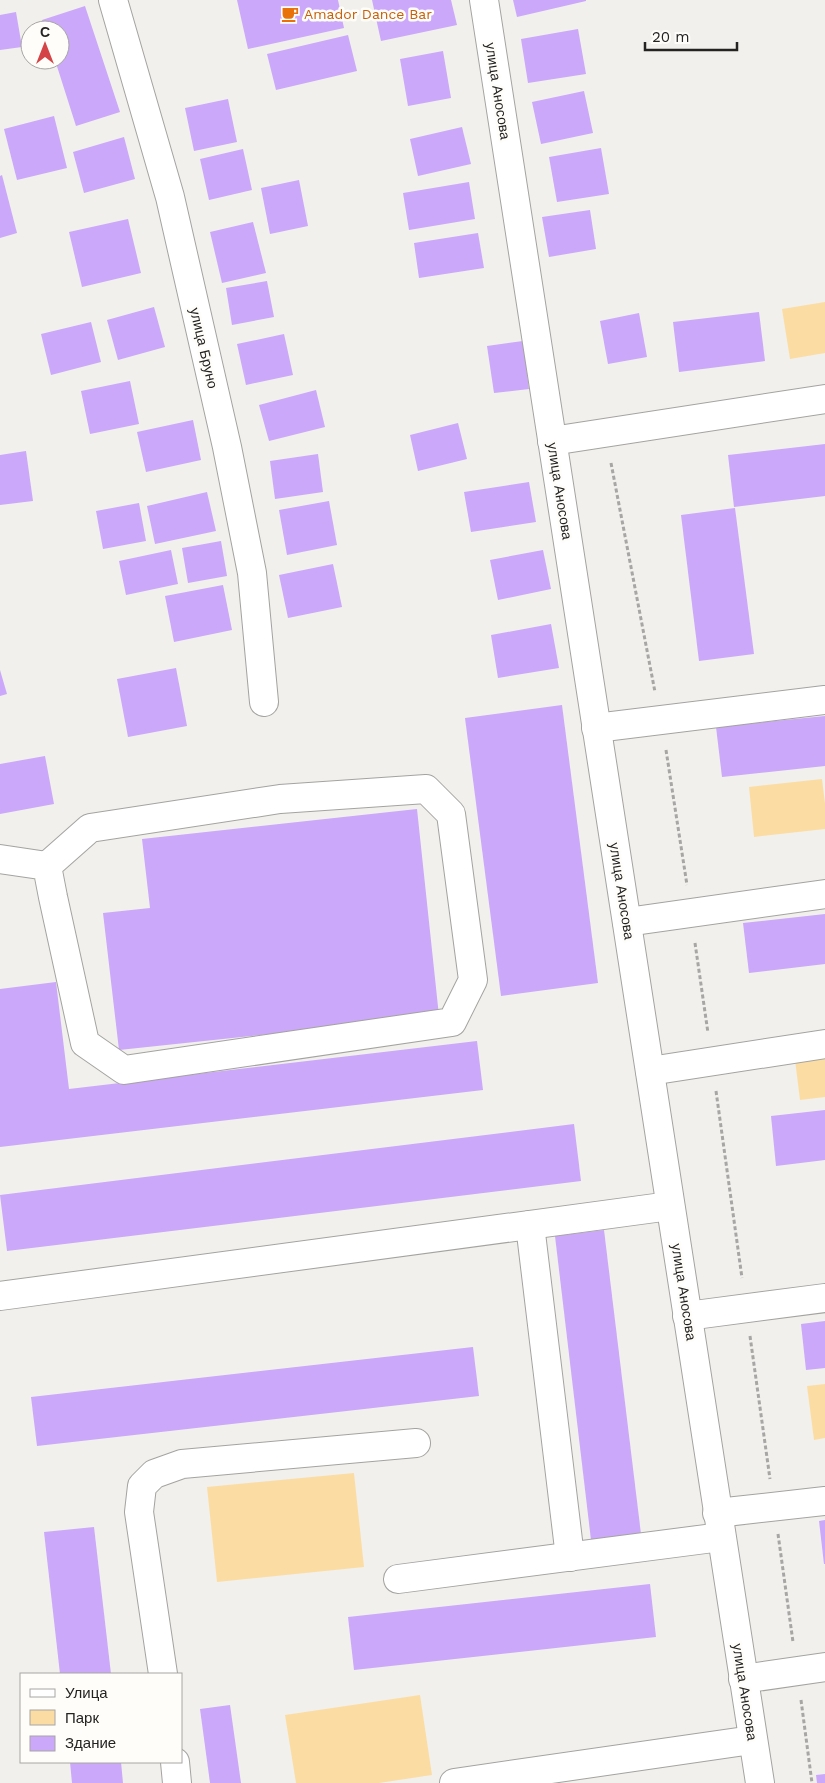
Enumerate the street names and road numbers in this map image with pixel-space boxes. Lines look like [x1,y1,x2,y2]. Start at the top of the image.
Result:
street label: улица Аносова [482,41,514,141]
street label: улица Бруно [187,306,221,390]
street label: улица Аносова [544,441,576,541]
street label: улица Аносова [606,841,638,941]
street label: улица Аносова [668,1242,700,1342]
street label: улица Аносова [729,1642,761,1742]

